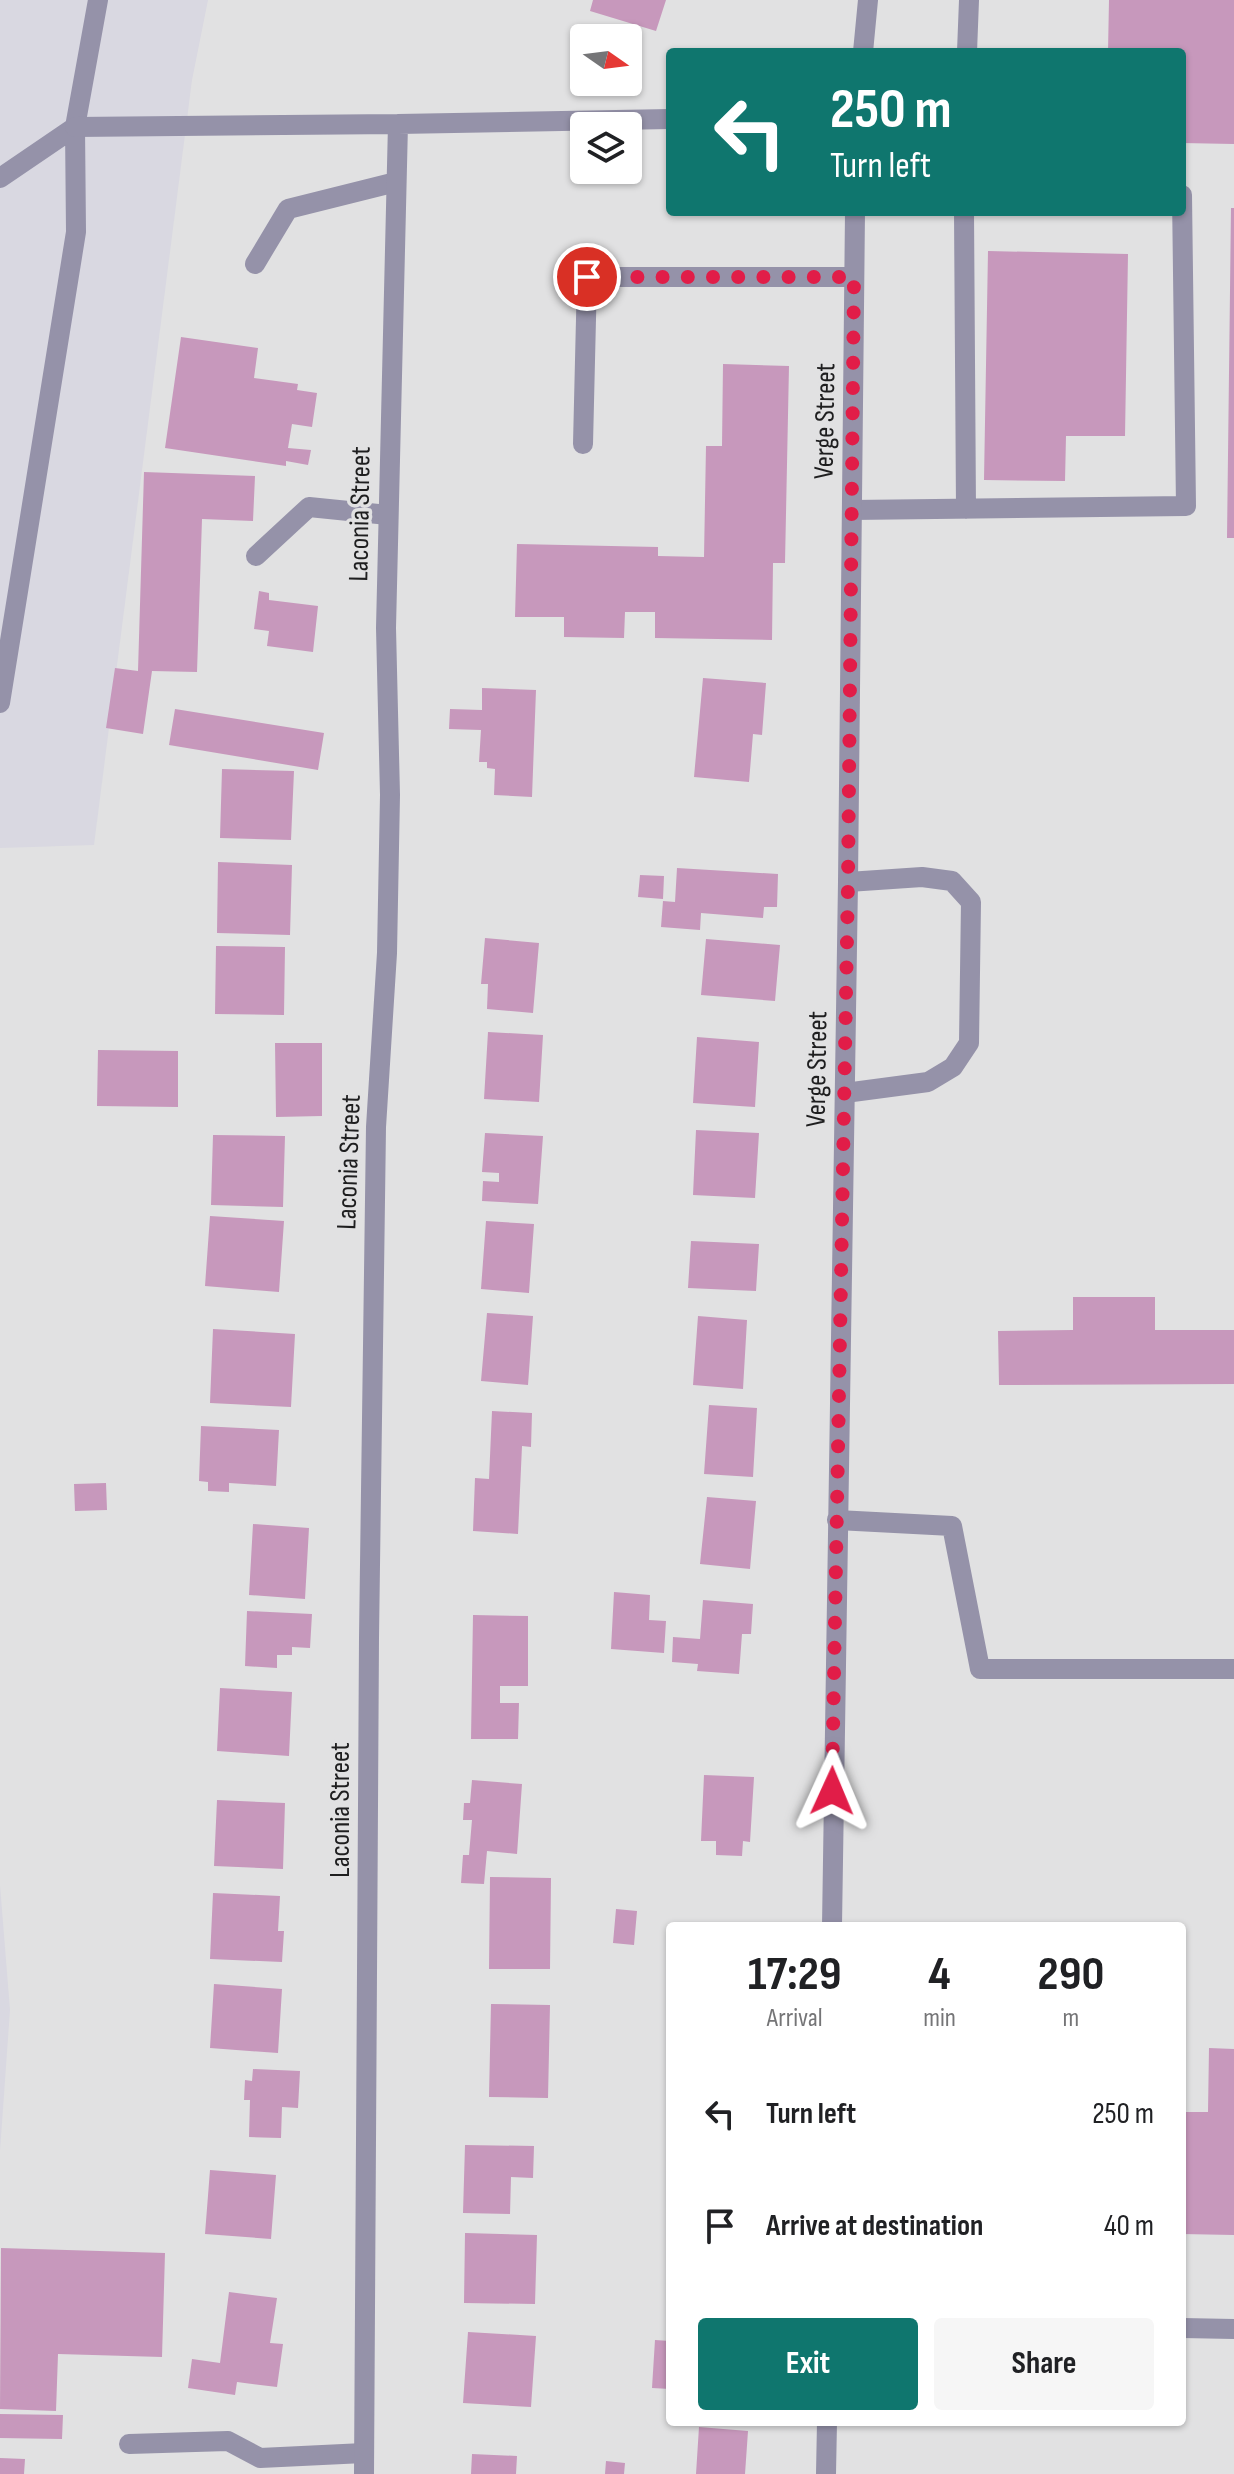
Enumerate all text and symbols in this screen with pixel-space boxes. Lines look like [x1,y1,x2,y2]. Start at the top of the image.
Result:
north arrow [570,24,642,96]
map controls [570,24,642,184]
text: 250 m [830,77,952,144]
icon: left [698,80,802,184]
button: layers [570,112,642,184]
text: Turn left [830,145,931,188]
pin [553,243,621,311]
icon: arrive [565,255,609,299]
street label: Verge Street [807,363,843,479]
street label: Laconia Street [342,446,378,582]
street label: Verge Street [799,1011,835,1127]
street label: Laconia Street [330,1094,368,1230]
street label: Laconia Street [324,1742,357,1878]
position arrow [790,1749,874,1833]
text: 17:29 [748,1946,841,2003]
text: 4 [928,1946,951,2003]
text: 290 [1038,1946,1104,2003]
text: Arrival [767,2003,823,2034]
text: min [923,2003,956,2034]
text: m [1063,2003,1079,2034]
icon: left [698,2092,742,2136]
text: Turn left [766,2096,856,2132]
text: 250 m [1092,2096,1154,2132]
icon: arrive [698,2204,742,2248]
text: Arrive at destination [766,2208,983,2244]
text: 40 m [1104,2208,1154,2244]
button: Exit [698,2318,918,2410]
button: Share [934,2318,1154,2410]

